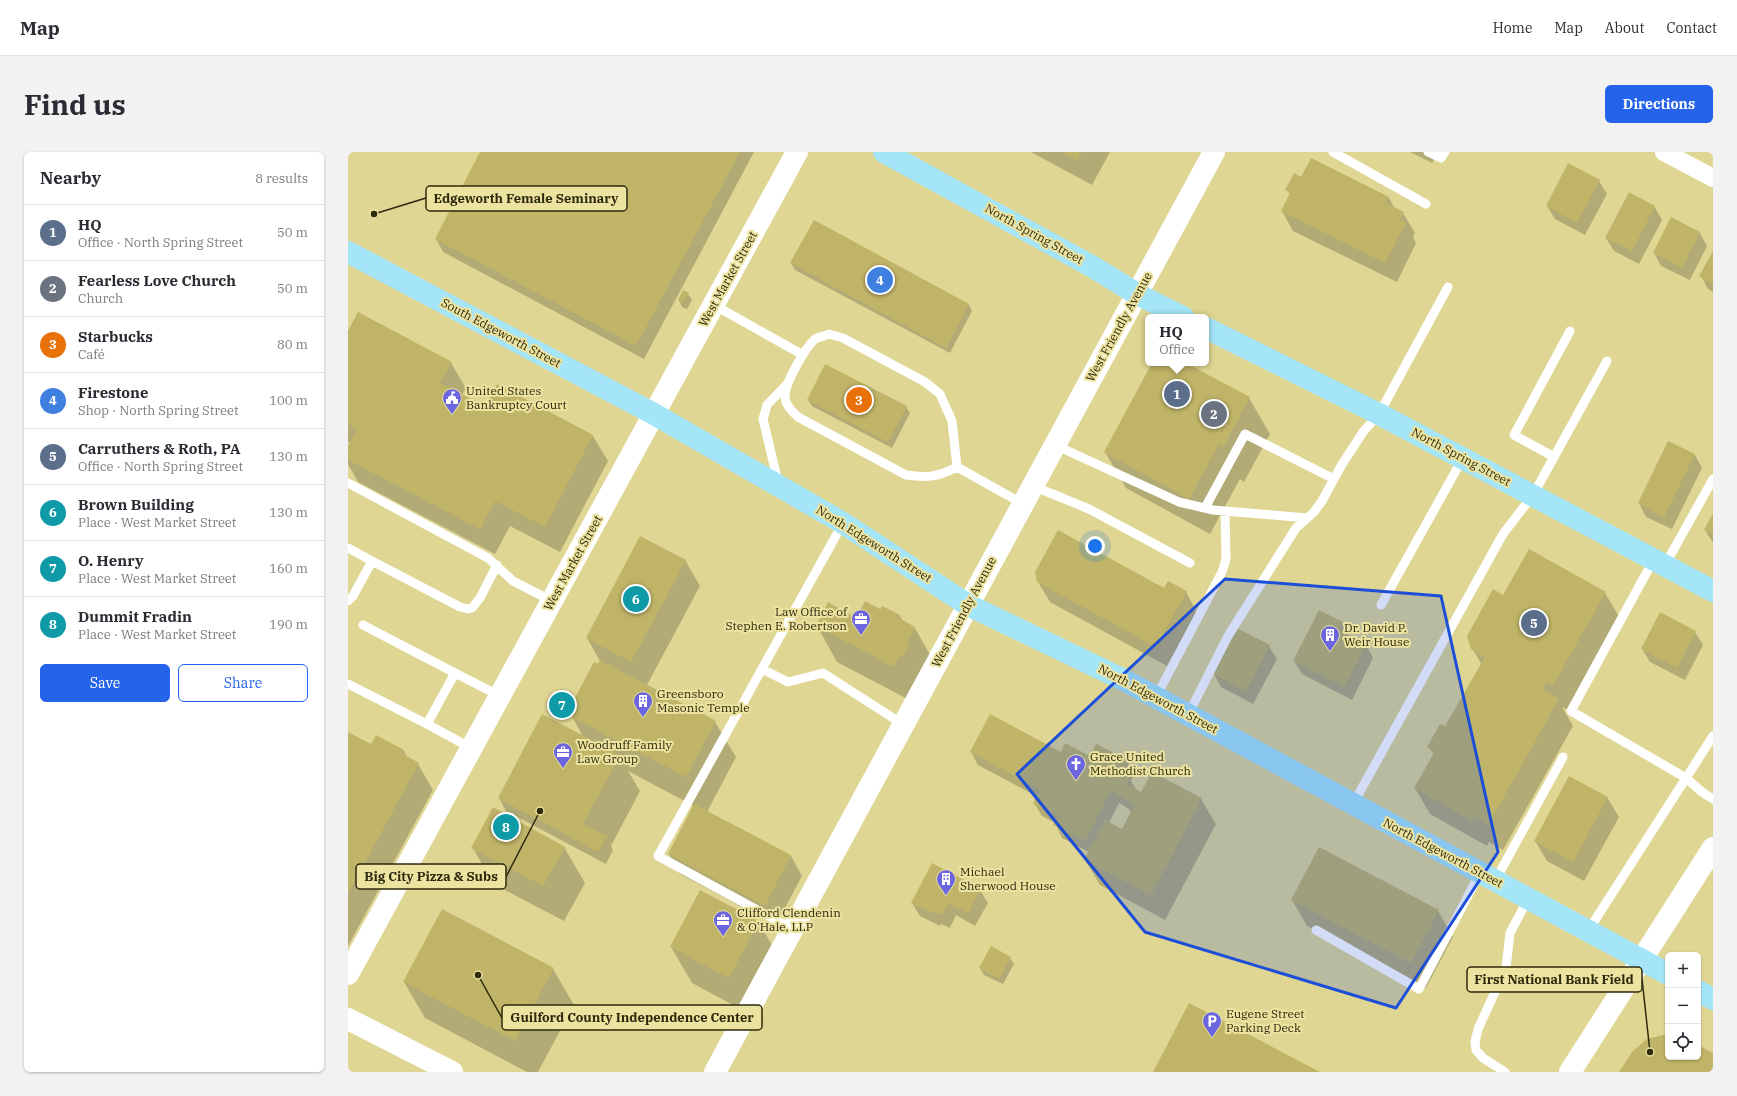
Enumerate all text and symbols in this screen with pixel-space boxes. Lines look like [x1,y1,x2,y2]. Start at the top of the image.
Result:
text: Map [20,16,60,40]
text: Home [1493,19,1532,37]
text: Map [1554,19,1583,37]
text: About [1605,19,1644,37]
text: Contact [1666,19,1717,37]
button: Directions [1605,85,1713,123]
text: Find us [24,86,126,123]
text: Nearby [40,167,101,189]
text: 8 results [255,170,308,187]
callout: Edgeworth Female Seminary [426,186,627,211]
text: Edgeworth Female Seminary [433,190,619,207]
street label: North Spring Street [982,200,1086,267]
text: HQ [78,215,102,234]
text: 1 [49,224,57,241]
text: 50 m [277,224,308,241]
street label: West Market Street [695,228,760,329]
text: Office · North Spring Street [78,234,243,251]
pin: 4 [867,265,893,295]
street label: West Friendly Avenue [1082,269,1155,384]
text: Fearless Love Church [78,271,236,290]
text: 2 [49,280,57,297]
text: 50 m [277,280,308,297]
text: Church [78,290,123,307]
street label: South Edgeworth Street [439,295,564,370]
popup [1145,314,1209,366]
text: HQ [1159,322,1183,341]
text: Starbucks [78,327,153,346]
text: 3 [49,336,57,353]
text: 80 m [277,336,308,353]
text: Office [1159,341,1195,358]
text: Café [78,346,105,363]
pin: 1 [1164,379,1190,409]
text: Firestone [78,383,148,402]
place label: United States Bankruptcy Court [466,383,567,412]
pin: 3 [846,385,872,415]
public building icon: United States Bankruptcy Court [441,387,463,415]
text: 4 [49,392,57,409]
text: 100 m [269,392,308,409]
pin: 2 [1201,399,1227,429]
text: Shop · North Spring Street [78,402,239,419]
street label: North Spring Street [1409,424,1513,489]
text: Carruthers & Roth, PA [78,439,240,458]
text: 5 [49,448,57,465]
text: 130 m [269,448,308,465]
text: Office · North Spring Street [78,458,243,475]
text: Brown Building [78,495,194,514]
street label: North Edgeworth Street [814,502,935,585]
text: 6 [49,504,57,521]
text: 130 m [269,504,308,521]
street label: West Market Street [540,512,605,613]
text: Place · West Market Street [78,514,236,531]
your location [1085,536,1105,556]
text: O. Henry [78,551,144,570]
street label: West Friendly Avenue [928,554,999,670]
text: 7 [49,560,57,577]
text: 160 m [269,560,308,577]
text: Place · West Market Street [78,570,236,587]
pin: 6 [623,584,649,614]
place label: Law Office of Stephen E. Robertson [726,604,848,633]
text: Dummit Fradin [78,607,192,626]
office icon: Law Office of Stephen E. Robertson [850,608,872,636]
pin: 5 [1521,608,1547,638]
text: 8 [49,616,57,633]
text: 190 m [269,616,308,633]
place label: Dr. David P. Weir House [1344,620,1409,649]
building icon: Dr. David P. Weir House [1319,624,1341,652]
text: Place · West Market Street [78,626,236,643]
street label: North Edgeworth Street [1096,661,1221,736]
button: Save [40,664,170,702]
button: Share [178,664,308,702]
place label: Greensboro Masonic Temple [657,686,750,715]
pin: 7 [549,690,575,720]
building icon: Greensboro Masonic Temple [632,690,654,718]
place label: Woodruff Family Law Group [577,737,673,766]
office icon: Woodruff Family Law Group [552,741,574,769]
place label: Grace United Methodist Church [1090,749,1192,778]
church icon: Grace United Methodist Church [1065,753,1087,781]
pin: 8 [493,812,519,842]
street label: North Edgeworth Street [1381,815,1506,890]
callout: Big City Pizza & Subs [356,864,506,889]
place label: Michael Sherwood House [960,864,1056,893]
text: Big City Pizza & Subs [364,868,498,885]
building icon: Michael Sherwood House [935,868,957,896]
place label: Clifford Clendenin & O'Hale, LLP [737,905,841,934]
office icon: Clifford Clendenin & O'Hale, LLP [712,909,734,937]
map controls [1665,952,1701,1060]
button: + [1665,952,1701,988]
callout: First National Bank Field [1467,967,1642,992]
text: First National Bank Field [1474,971,1634,988]
button: − [1665,988,1701,1024]
callout: Guilford County Independence Center [502,1005,762,1030]
place label: Eugene Street Parking Deck [1226,1006,1305,1035]
text: Guilford County Independence Center [510,1009,754,1026]
parking icon: Eugene Street Parking Deck [1201,1010,1223,1038]
button: locate [1665,1024,1701,1060]

